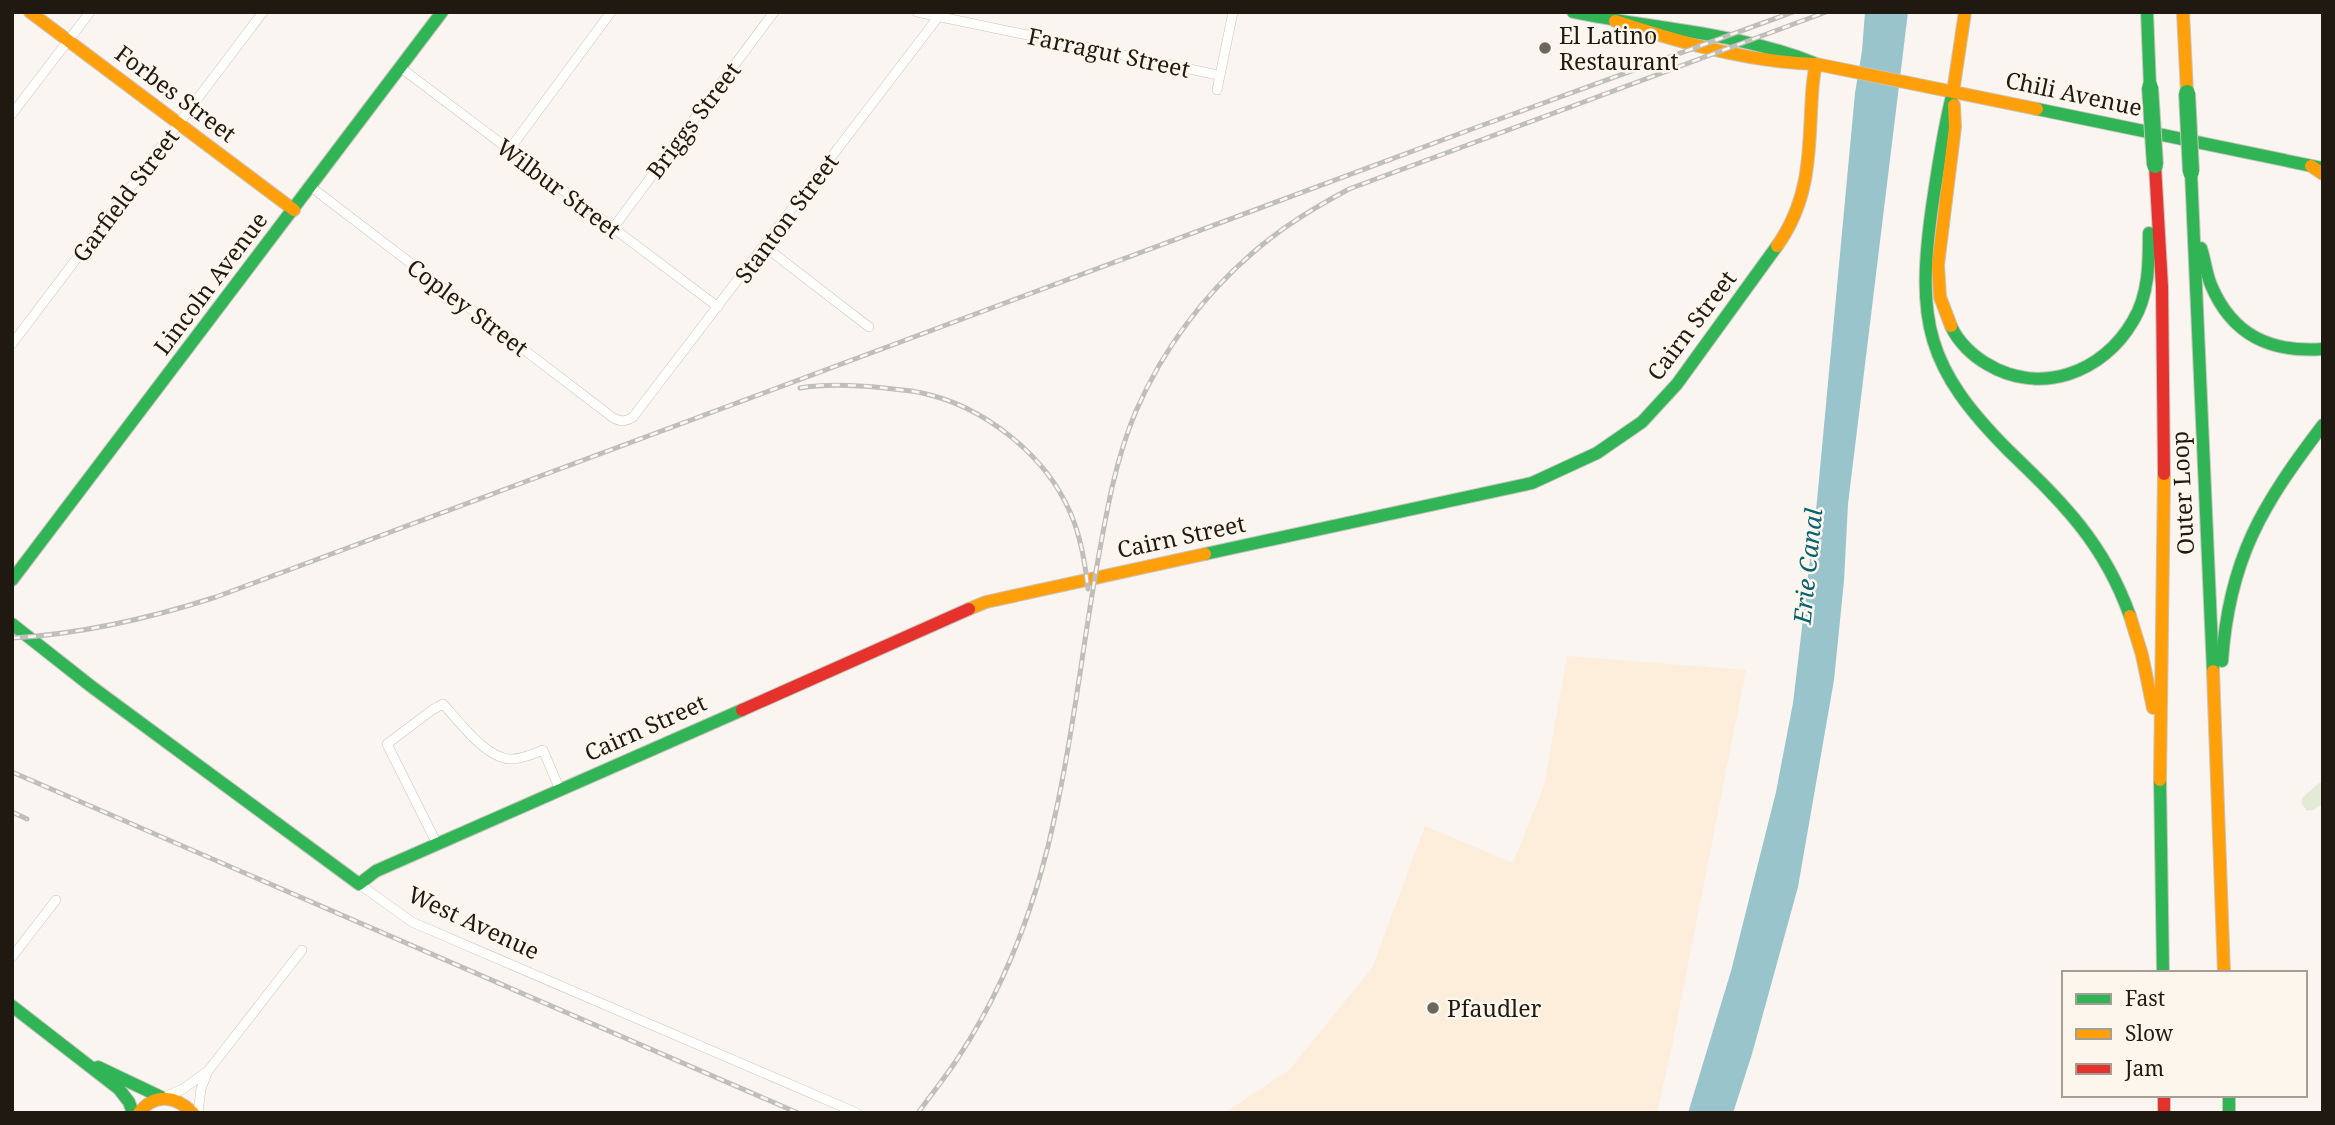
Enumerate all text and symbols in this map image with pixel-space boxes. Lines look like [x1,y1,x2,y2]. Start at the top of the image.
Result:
street label: Farragut Street [1025,19,1193,85]
place label: El Latino Restaurant [1559,19,1679,77]
street label: Forbes Street [109,37,243,149]
marker: El Latino Restaurant [1537,40,1553,56]
street label: Briggs Street [639,55,747,185]
street label: Chili Avenue [2003,63,2145,123]
street label: Garfield Street [64,122,186,268]
street label: Wilbur Street [490,131,628,245]
street label: Stanton Street [727,147,845,289]
street label: Lincoln Avenue [146,205,274,361]
street label: Copley Street [401,251,535,363]
street label: Cairn Street [1639,263,1743,387]
street label: Outer Loop [2163,430,2201,556]
water label: Erie Canal [1784,506,1830,626]
street label: Cairn Street [1114,507,1248,565]
street label: Cairn Street [579,686,711,768]
street label: West Avenue [403,878,545,966]
legend [2062,971,2307,1097]
text: Fast [2125,984,2165,1012]
place label: Pfaudler [1447,992,1541,1024]
marker: Pfaudler [1425,1000,1441,1016]
text: Slow [2125,1019,2174,1047]
text: Jam [2124,1054,2164,1082]

